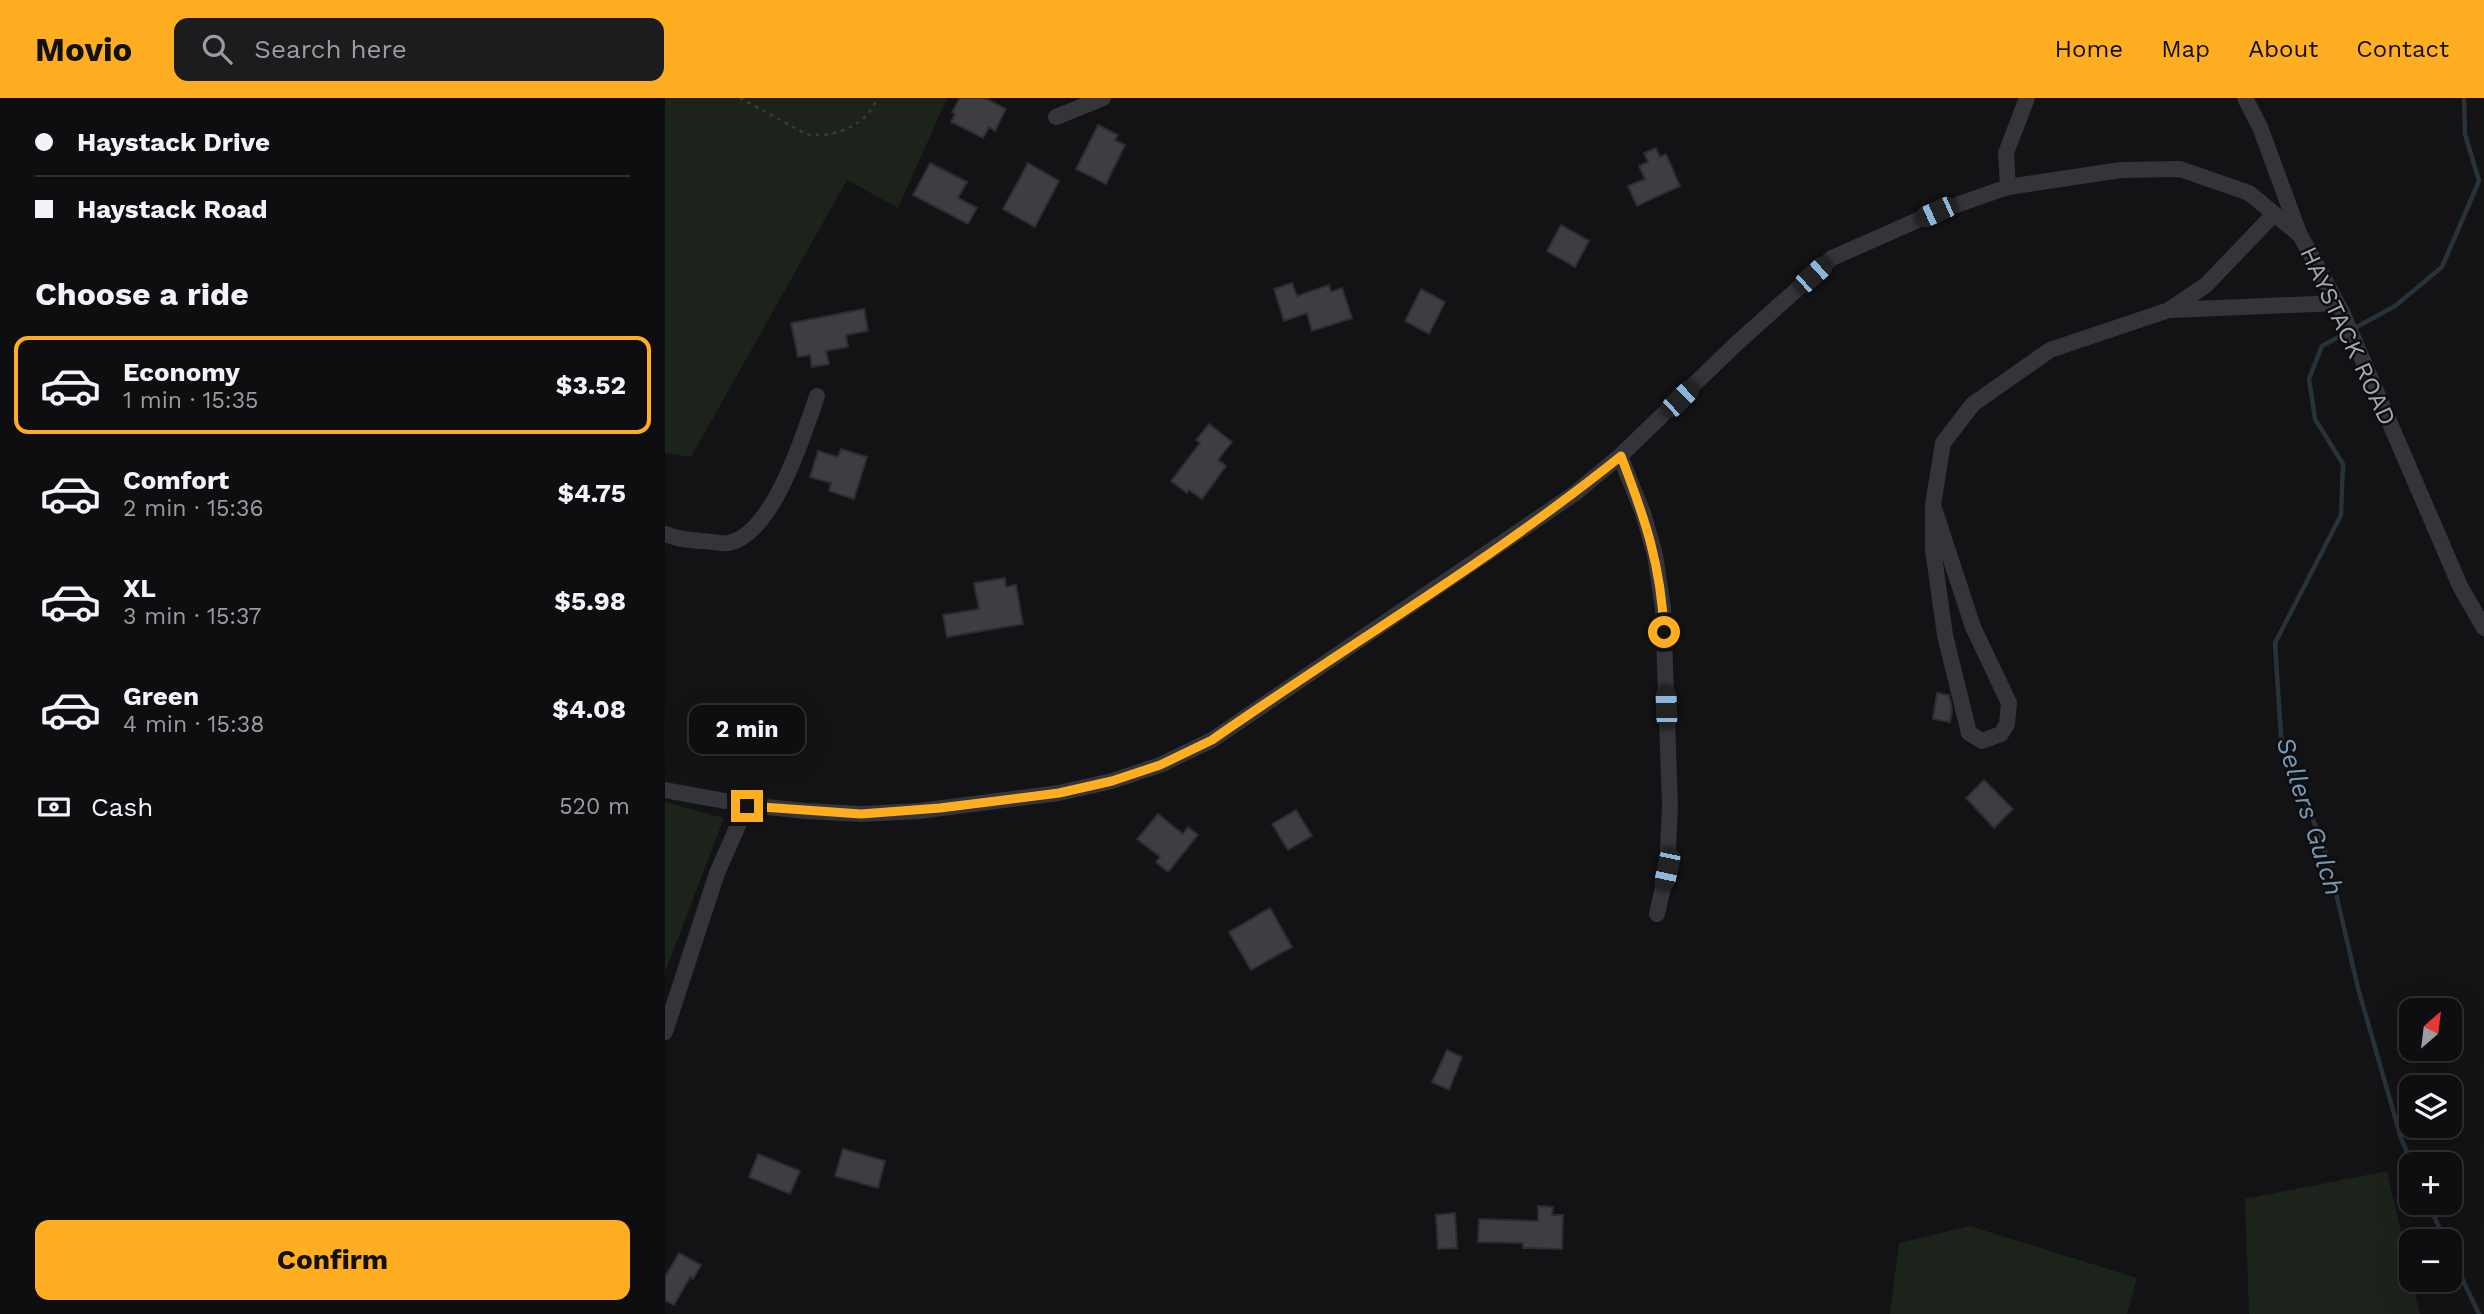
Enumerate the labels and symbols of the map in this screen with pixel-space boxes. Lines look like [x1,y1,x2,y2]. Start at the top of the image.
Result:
car [1913,194,1960,230]
street label: HAYSTACK ROAD [2294,242,2402,430]
car [1791,253,1836,297]
car [1658,377,1703,421]
route start [1648,616,1680,648]
car [1655,686,1678,728]
callout: 2 min [689,704,805,754]
water label: Sellers Gulch [2270,733,2350,899]
route end [731,790,763,822]
car [1653,846,1682,892]
north arrow [2399,998,2462,1060]

